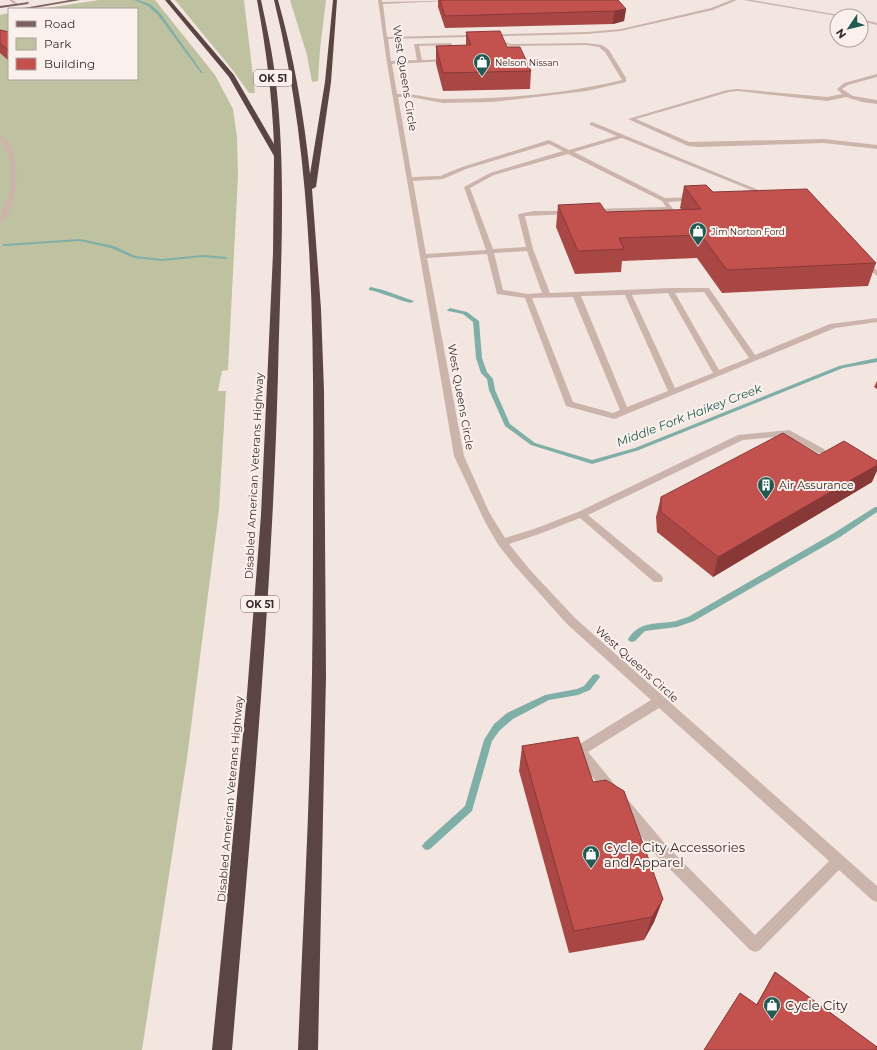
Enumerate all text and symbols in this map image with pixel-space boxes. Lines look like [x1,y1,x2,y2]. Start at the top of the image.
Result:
legend [8,8,138,80]
north arrow [829,8,869,48]
text: Road [44,16,75,31]
street label: West Queens Circle [390,24,420,132]
text: N [833,26,849,41]
text: Park [44,36,72,51]
shop icon: Nelson Nissan [472,52,492,77]
text: Building [44,56,95,71]
place label: Nelson Nissan [495,57,559,68]
road number: OK 51 [254,70,292,86]
shop icon: Jim Norton Ford [688,221,708,246]
place label: Jim Norton Ford [710,226,785,237]
street label: West Queens Circle [445,343,477,451]
street label: Disabled American Veterans Highway [242,372,266,580]
water label: Middle Fork Haikey Creek [614,380,764,450]
building icon: Air Assurance [756,475,776,500]
place label: Air Assurance [779,478,854,492]
road number: OK 51 [241,596,279,612]
street label: West Queens Circle [592,623,682,705]
street label: Disabled American Veterans Highway [214,695,246,903]
place label: Cycle City Accessories and Apparel [604,839,745,870]
shop icon: Cycle City Accessories and Apparel [581,844,601,869]
shop icon: Cycle City [762,995,782,1020]
place label: Cycle City [785,997,848,1013]

